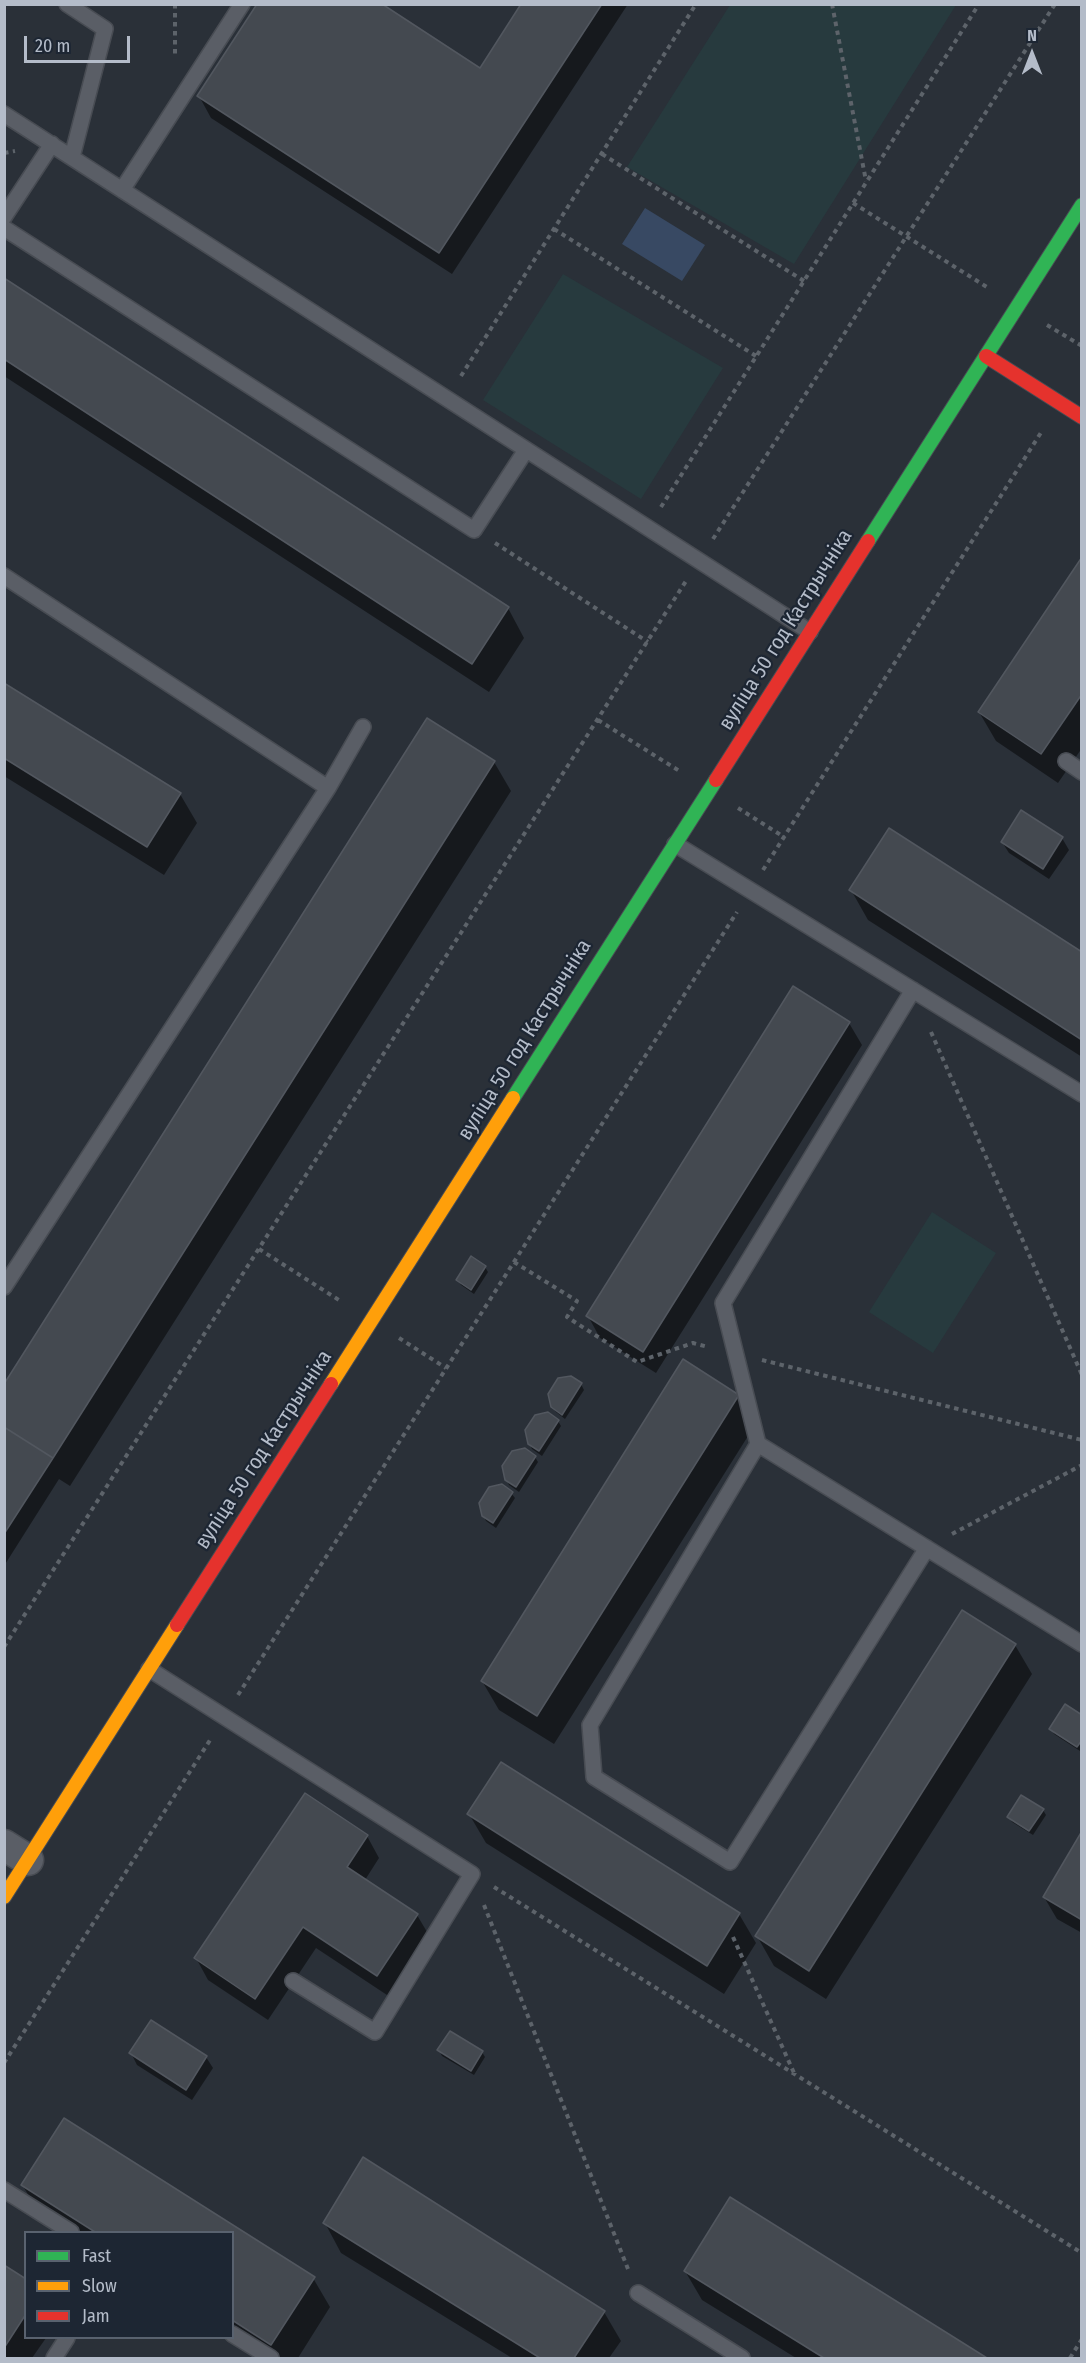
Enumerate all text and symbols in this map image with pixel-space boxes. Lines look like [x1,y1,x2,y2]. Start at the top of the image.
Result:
scale bar [27,24,134,62]
north arrow [1002,24,1062,84]
text: N [1027,26,1037,45]
text: 20 m [35,35,70,57]
street label: вуліца 50 год Кастрычніка [714,525,858,735]
street label: вуліца 50 год Кастрычніка [453,935,597,1145]
street label: вуліца 50 год Кастрычніка [190,1346,338,1554]
legend [24,2231,234,2339]
text: Fast [82,2245,111,2267]
text: Slow [82,2275,117,2297]
text: Jam [82,2305,110,2327]

